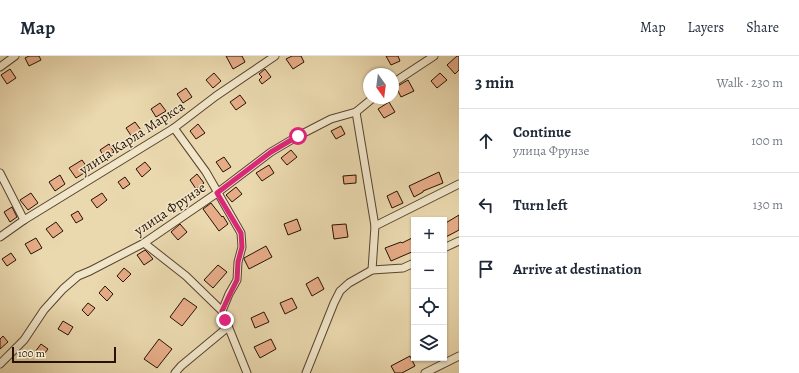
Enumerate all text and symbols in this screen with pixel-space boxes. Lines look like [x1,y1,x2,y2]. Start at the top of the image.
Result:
text: Map [20,15,55,41]
text: Map [640,18,666,37]
text: Layers [688,18,724,37]
text: Share [746,18,779,37]
north arrow [363,68,399,104]
text: 3 min [475,71,514,94]
text: Walk · 230 m [717,74,783,91]
street label: улица Карла Маркса [75,96,189,180]
text: Continue [513,122,571,142]
route start [289,127,307,145]
icon: ahead [475,130,497,152]
text: 100 m [751,132,783,149]
text: улица Фрунзе [513,142,590,159]
street label: улица Фрунзе [130,178,209,240]
icon: left [475,194,497,216]
text: Turn left [513,195,568,215]
text: 130 m [753,196,783,213]
map controls [411,217,447,361]
button: + [411,217,447,253]
button: − [411,253,447,289]
icon: arrive [475,258,497,280]
text: Arrive at destination [513,259,642,279]
button: locate [411,289,447,325]
route end [216,311,234,329]
button: layers [411,325,447,361]
scale bar [12,345,116,364]
text: 100 m [18,346,45,361]

